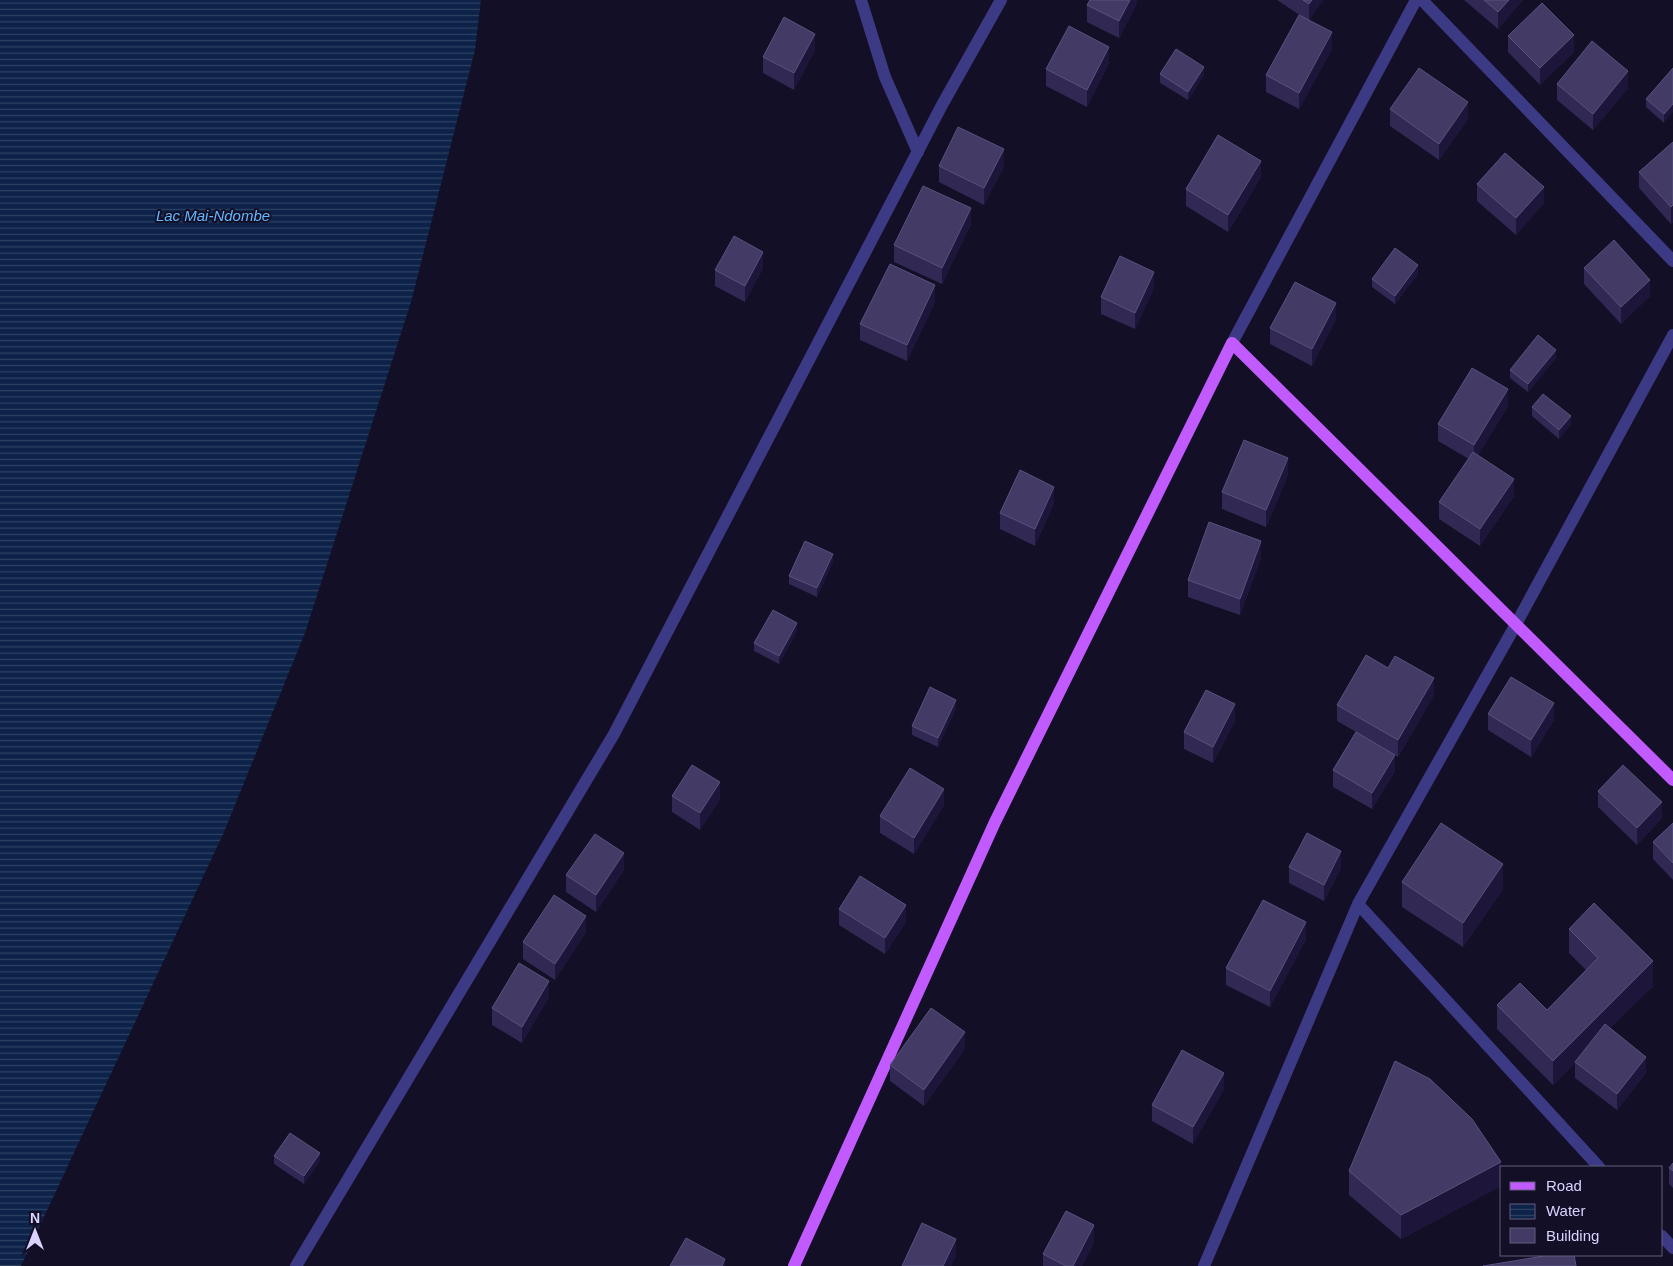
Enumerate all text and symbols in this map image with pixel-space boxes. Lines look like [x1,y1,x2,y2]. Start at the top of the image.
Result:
water label: Lac Mai-Ndombe [156,207,270,224]
legend [1500,1166,1663,1256]
text: Road [1546,1177,1582,1194]
text: Water [1546,1202,1585,1219]
north arrow [10,1206,60,1256]
text: N [30,1210,40,1226]
text: Building [1546,1227,1599,1244]

